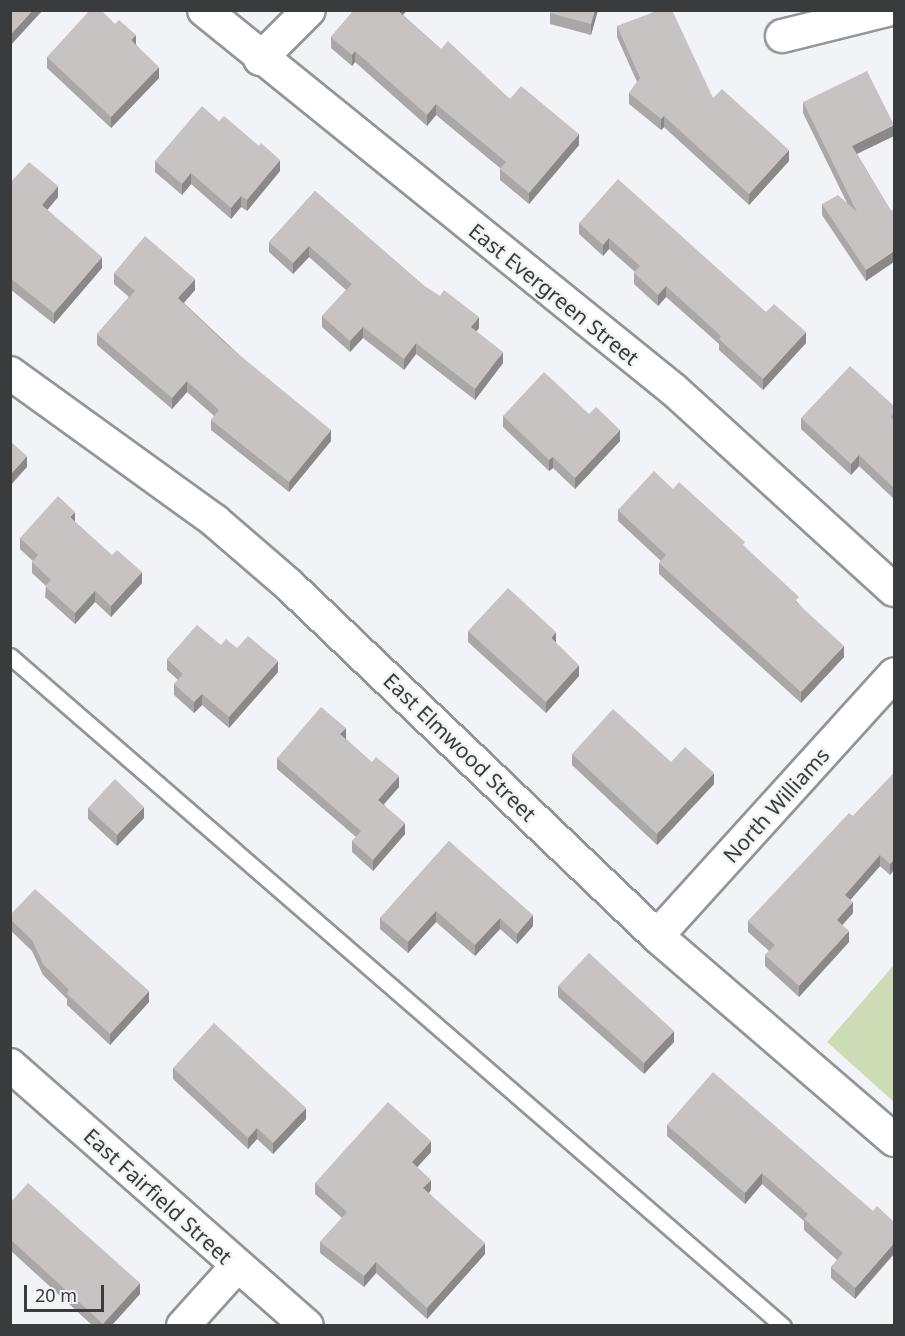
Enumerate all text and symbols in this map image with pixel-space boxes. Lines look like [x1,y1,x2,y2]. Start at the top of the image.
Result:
street label: East Evergreen Street [464,218,644,370]
street label: East Elmwood Street [379,668,541,826]
street label: North Williams [718,742,834,868]
street label: East Fairfield Street [79,1123,237,1269]
scale bar [27,1273,106,1311]
text: 20 m [35,1283,77,1307]

